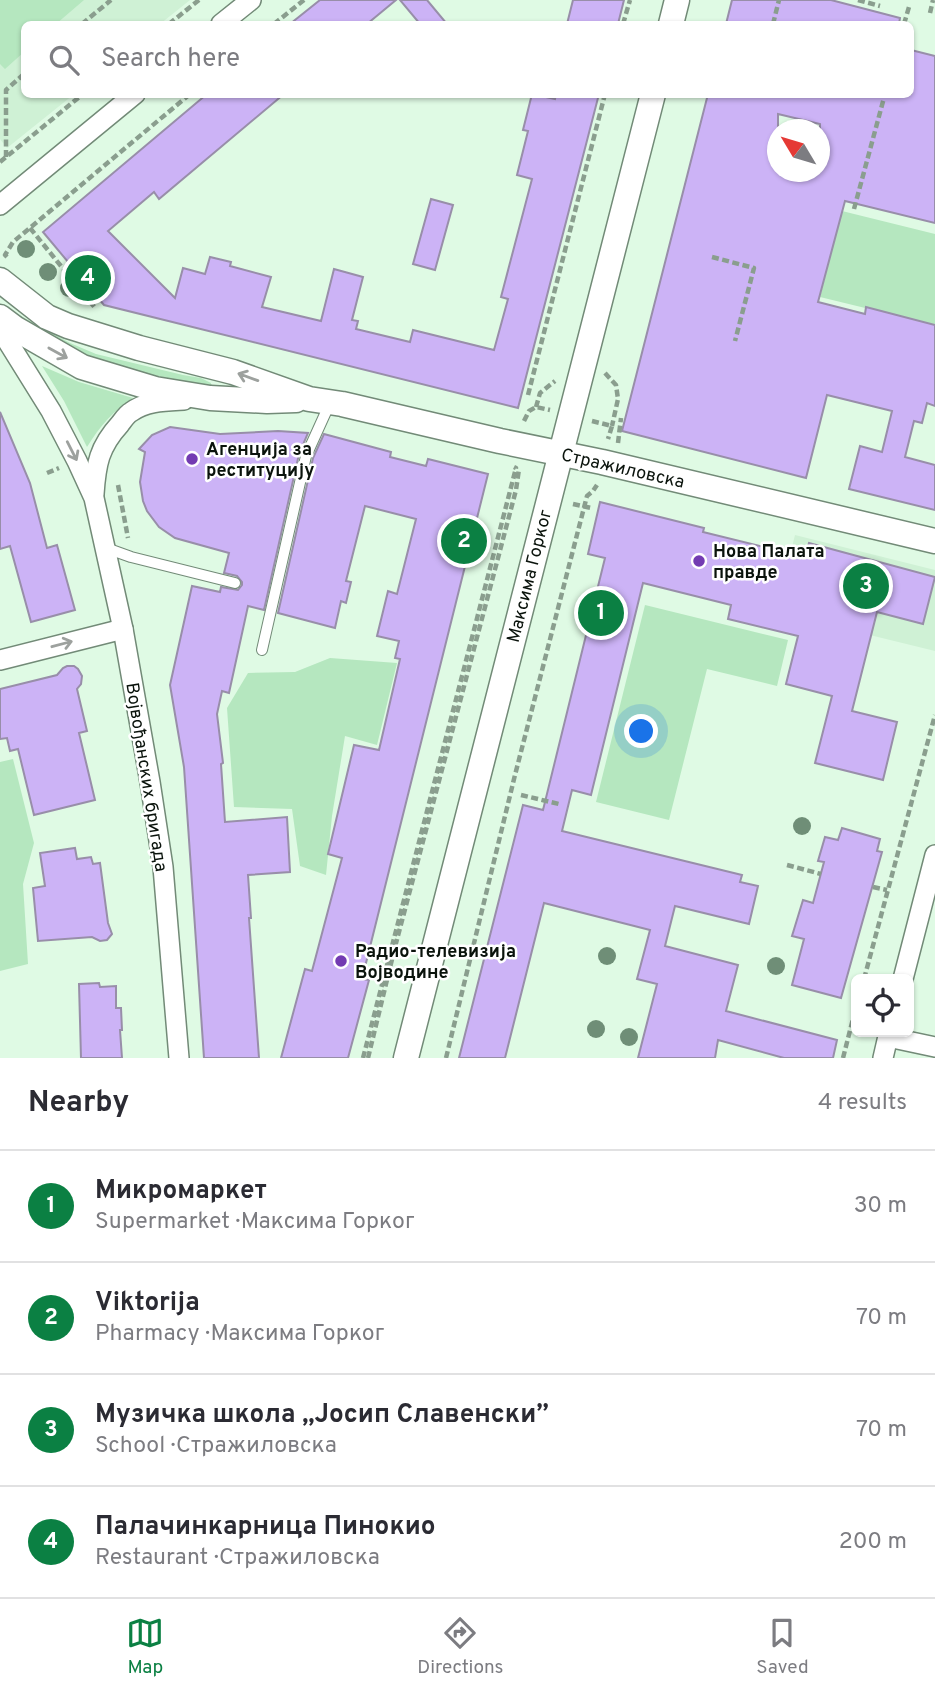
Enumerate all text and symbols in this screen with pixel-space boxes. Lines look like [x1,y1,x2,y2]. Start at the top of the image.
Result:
search box [21,21,914,98]
icon: search [45,41,83,79]
text: Search here [101,43,240,76]
north arrow [767,119,830,182]
pin: 4 [65,252,111,304]
one-way arrow [47,346,67,360]
one-way arrow [237,370,259,382]
place label: Агенција за реституцију [206,439,314,483]
one-way arrow [66,440,80,461]
street label: Стражиловска [559,444,687,495]
marker: Агенција за реституцију [184,451,200,467]
street label: Максима Горког [503,507,558,645]
pin: 2 [441,515,487,567]
place label: Нова Палата правде [713,541,825,585]
marker: Нова Палата правде [691,553,707,569]
pin: 3 [843,560,889,612]
pin: 1 [578,587,624,639]
one-way arrow [50,637,72,650]
street label: Војвођанских бригада [119,681,172,873]
your location [624,714,658,748]
place label: Радио-телевизија Војводине [355,941,516,985]
marker: Радио-телевизија Војводине [333,953,349,969]
map controls [851,974,914,1037]
button: locate [851,974,914,1037]
text: Nearby [28,1085,129,1122]
text: 4 results [818,1089,907,1118]
text: Микромаркет [95,1175,267,1208]
text: 1 [46,1192,56,1221]
text: 30 m [854,1192,907,1221]
text: Supermarket · Максима Горког [95,1208,415,1237]
text: Viktorija [95,1287,200,1320]
text: 2 [44,1304,58,1333]
text: 70 m [856,1304,907,1333]
text: Pharmacy · Максима Горког [95,1320,385,1349]
text: Музичка школа „Јосип Славенски” [95,1399,549,1432]
text: 3 [44,1416,58,1445]
text: 70 m [856,1416,907,1445]
text: School · Стражиловска [95,1432,337,1461]
text: Палачинкарница Пинокио [95,1511,436,1544]
text: 4 [44,1528,58,1557]
text: 200 m [839,1528,907,1557]
text: Restaurant · Стражиловска [95,1544,380,1573]
tab: Map [126,1614,164,1680]
tab: Directions [417,1614,504,1680]
tab: Saved [756,1614,809,1680]

